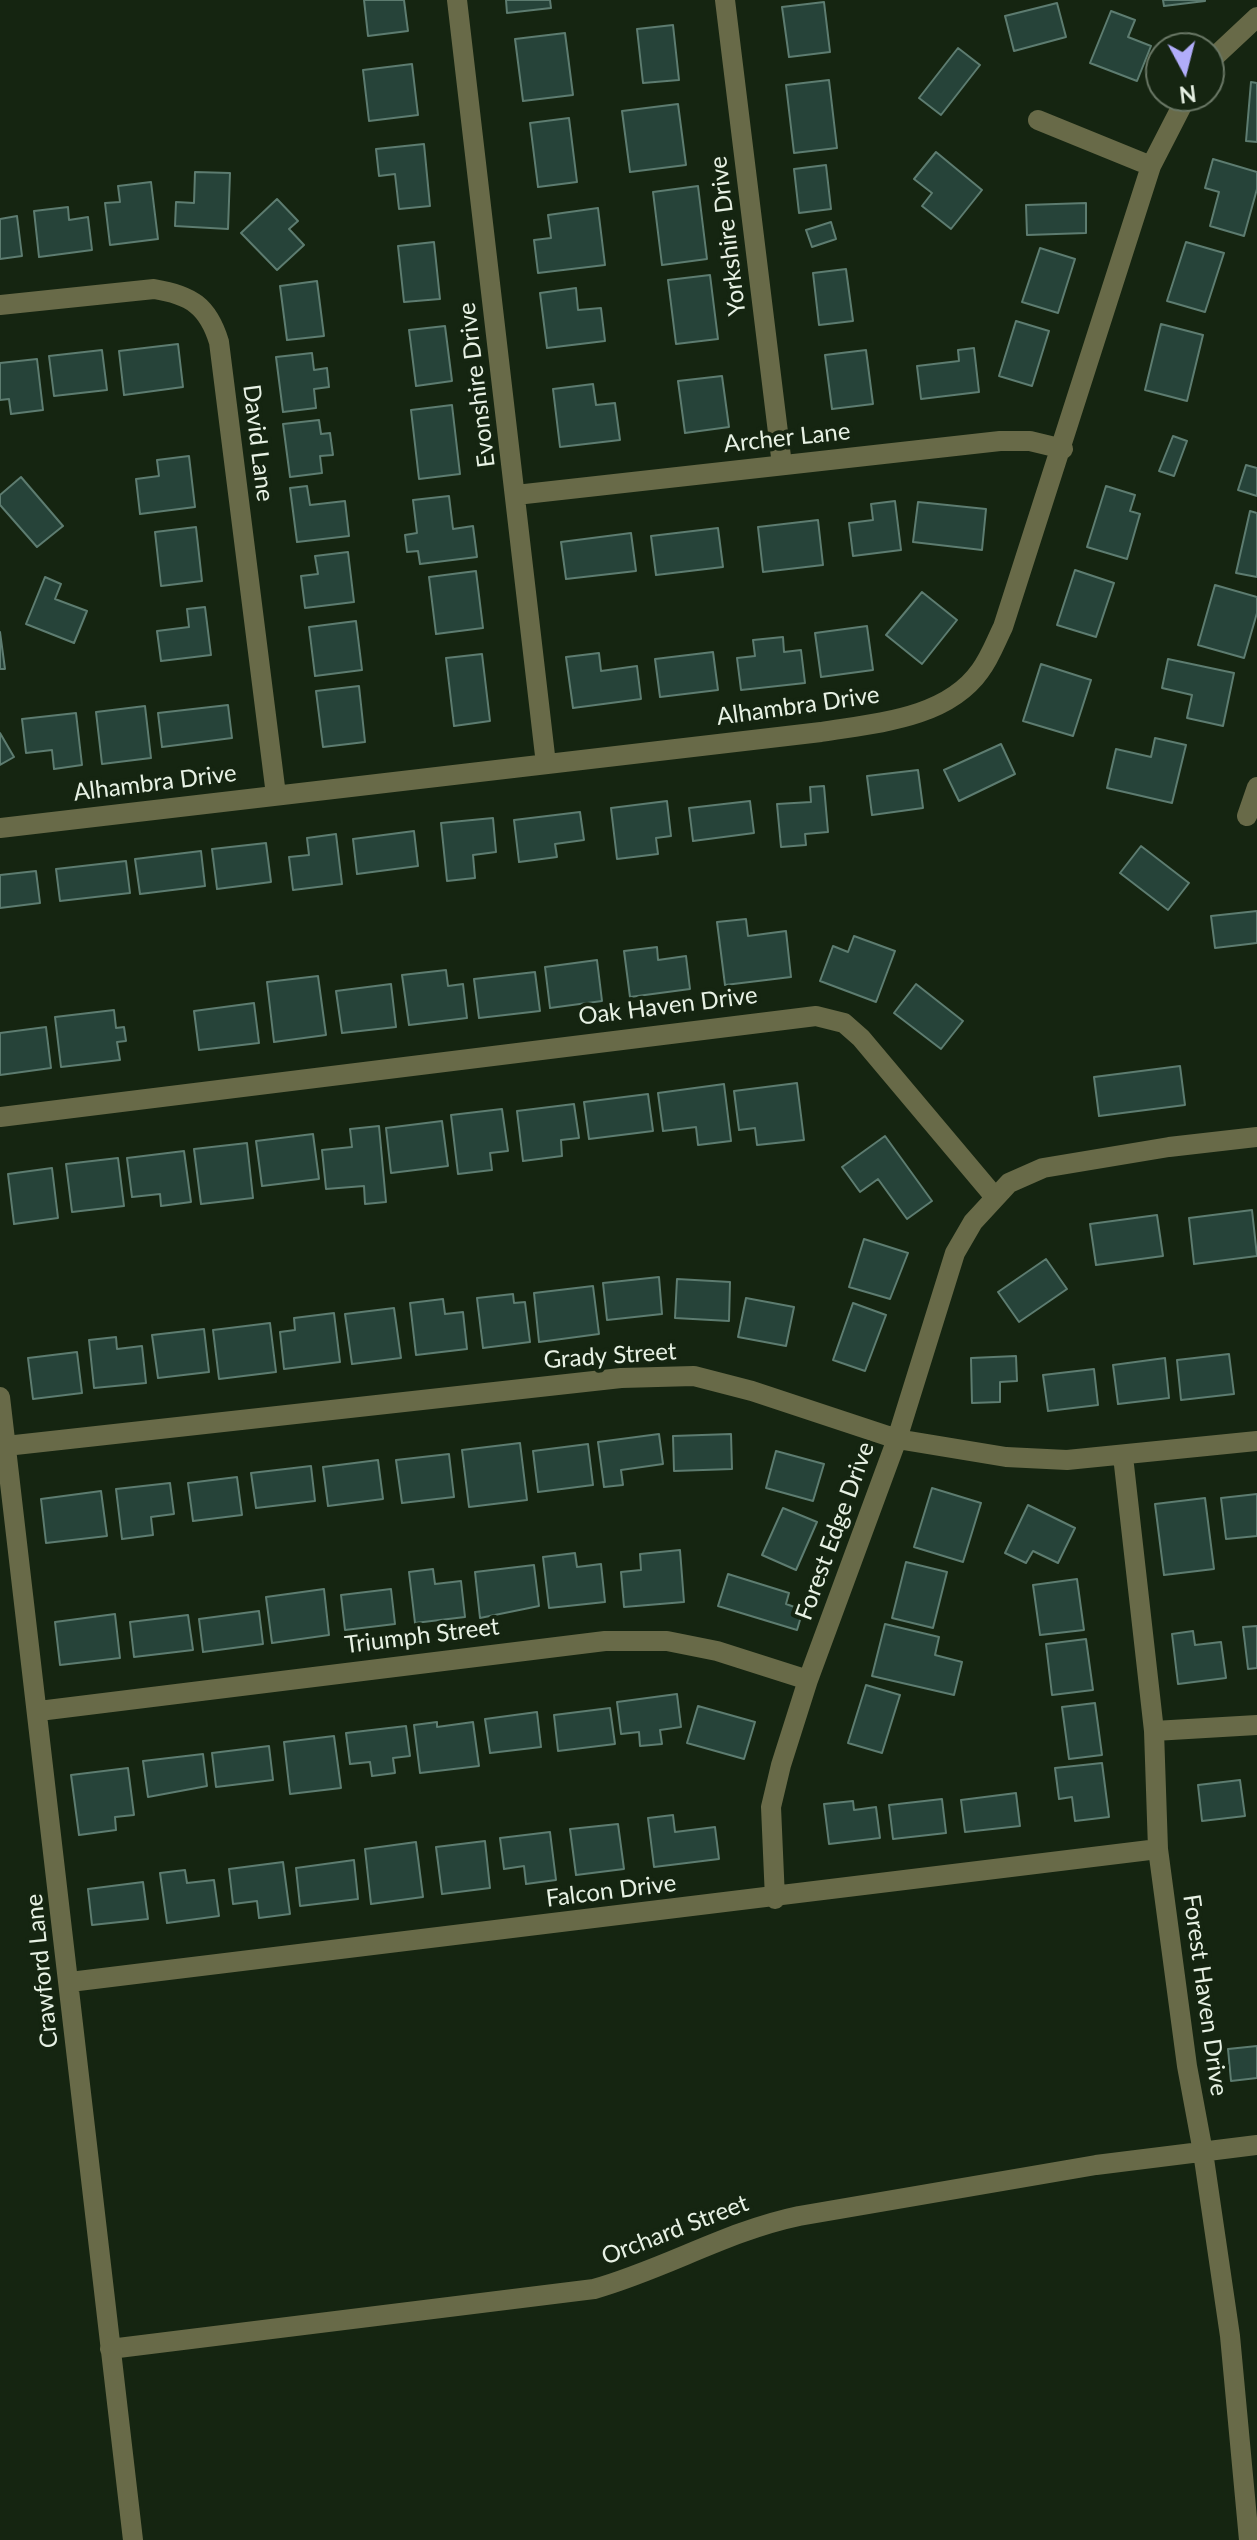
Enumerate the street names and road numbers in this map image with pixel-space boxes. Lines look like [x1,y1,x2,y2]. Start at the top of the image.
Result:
street label: Yorkshire Drive [704,154,752,318]
street label: Evonshire Drive [453,301,501,469]
street label: David Lane [237,383,279,503]
street label: Archer Lane [722,417,852,459]
street label: Alhambra Drive [715,680,881,732]
street label: Alhambra Drive [72,759,238,807]
street label: Oak Haven Drive [577,981,759,1031]
street label: Grady Street [543,1337,677,1375]
street label: Forest Edge Drive [789,1438,881,1624]
street label: Triumph Street [343,1612,501,1660]
street label: Falcon Drive [544,1869,678,1913]
street label: Crawford Lane [20,1892,64,2050]
street label: Forest Haven Drive [1177,1892,1233,2098]
street label: Orchard Street [597,2189,753,2271]

